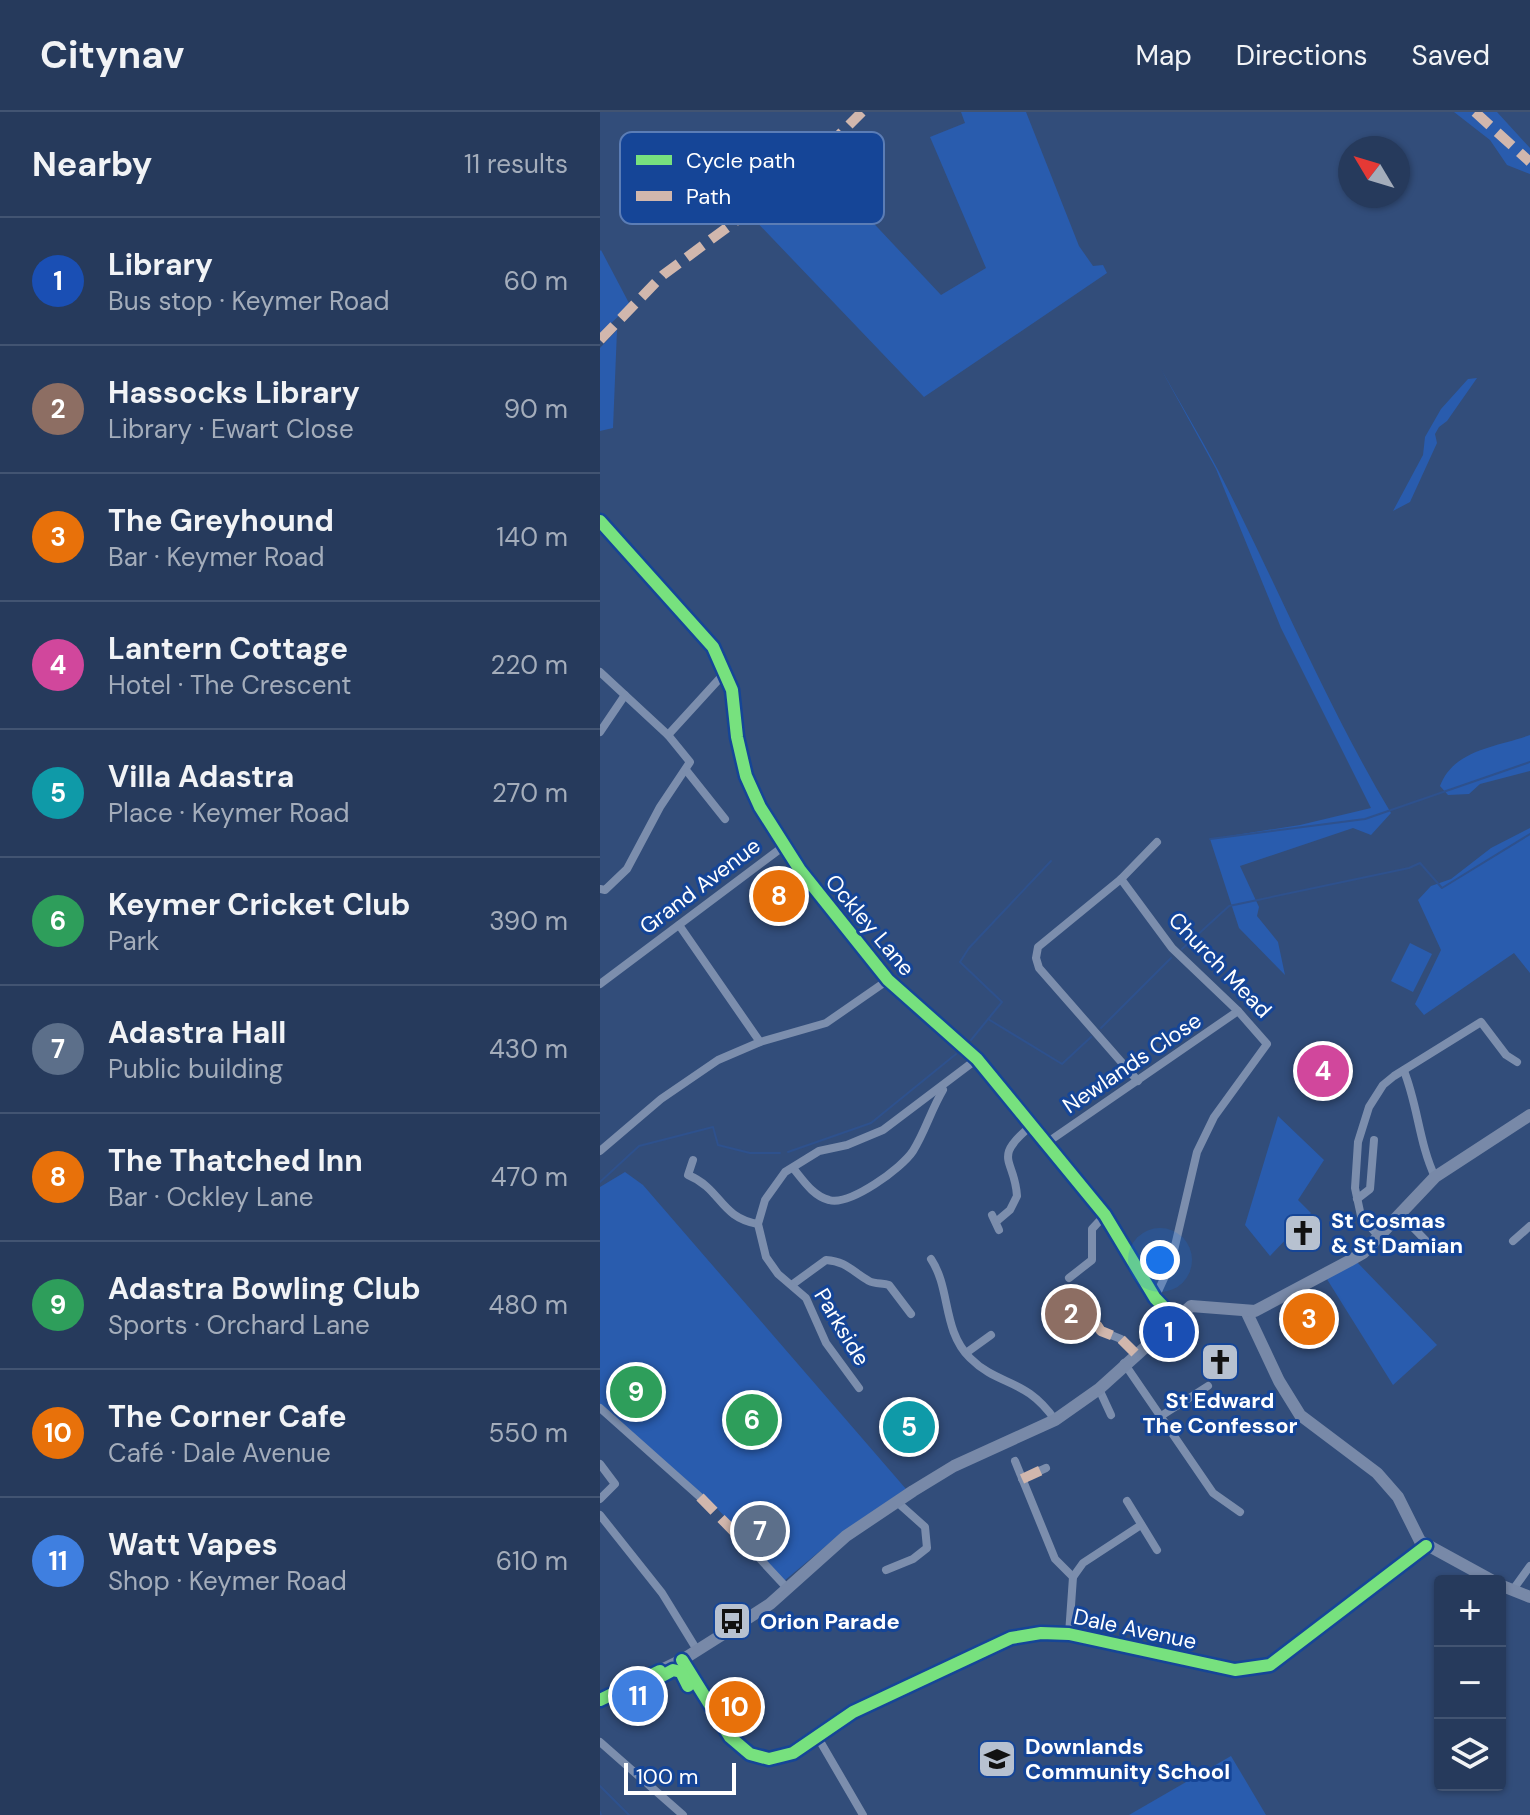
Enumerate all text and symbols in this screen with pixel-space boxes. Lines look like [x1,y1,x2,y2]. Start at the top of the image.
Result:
text: Citynav [40,30,184,80]
text: Map [1135,37,1192,74]
text: Directions [1236,37,1368,74]
text: Saved [1412,37,1490,74]
legend [620,132,884,224]
north arrow [1338,136,1410,208]
text: Nearby [32,142,152,187]
text: Cycle path [686,146,796,175]
text: 11 results [464,147,568,181]
text: Path [686,182,731,211]
text: Library [108,245,213,284]
text: 1 [53,264,63,298]
text: 60 m [504,264,568,298]
text: Bus stop · Keymer Road [108,284,390,318]
text: Hassocks Library [108,373,360,412]
text: 2 [50,392,66,426]
text: 90 m [504,392,568,426]
text: Library · Ewart Close [108,412,354,446]
text: The Greyhound [108,501,334,540]
text: 3 [50,520,66,554]
text: 140 m [496,520,568,554]
text: Bar · Keymer Road [108,540,324,574]
text: Lantern Cottage [108,629,348,668]
text: 4 [50,648,66,682]
text: 220 m [490,648,568,682]
text: Hotel · The Crescent [108,668,352,702]
text: Villa Adastra [108,757,294,796]
text: 5 [50,776,66,810]
text: 270 m [492,776,568,810]
text: Place · Keymer Road [108,796,350,830]
street label: Grand Avenue [634,831,766,941]
pin: 8 [753,866,805,926]
street label: Ockley Lane [819,868,921,982]
text: Keymer Cricket Club [108,885,410,924]
text: 6 [50,904,66,938]
text: 390 m [489,904,568,938]
street label: Church Mead [1162,906,1278,1024]
text: Park [108,924,159,958]
street label: Newlands Close [1057,1006,1207,1120]
text: Adastra Hall [108,1013,286,1052]
text: 7 [51,1032,65,1066]
text: 430 m [489,1032,568,1066]
pin: 4 [1297,1041,1349,1101]
text: Public building [108,1052,283,1086]
text: The Thatched Inn [108,1141,363,1180]
text: 8 [50,1160,66,1194]
text: 470 m [491,1160,568,1194]
text: Bar · Ockley Lane [108,1180,313,1214]
place label: St Cosmas & St Damian [1331,1206,1463,1260]
church icon: St Cosmas & St Damian [1282,1212,1324,1254]
your location [1140,1240,1180,1280]
text: Adastra Bowling Club [108,1269,421,1308]
street label: Parkside [808,1283,876,1371]
pin: 2 [1045,1284,1097,1344]
text: 9 [50,1288,66,1322]
text: 480 m [489,1288,568,1322]
pin: 3 [1283,1289,1335,1349]
pin: 1 [1143,1302,1195,1362]
text: Sports · Orchard Lane [108,1308,370,1342]
church icon: St Edward The Confessor [1199,1341,1241,1383]
pin: 9 [610,1362,662,1422]
place label: St Edward The Confessor [1142,1386,1298,1440]
pin: 6 [726,1390,778,1450]
text: The Corner Cafe [108,1397,346,1436]
pin: 5 [883,1397,935,1457]
text: 10 [44,1416,72,1450]
text: 550 m [488,1416,568,1450]
text: Café · Dale Avenue [108,1436,331,1470]
pin: 7 [734,1501,786,1561]
text: Watt Vapes [108,1525,278,1564]
text: 11 [49,1544,67,1578]
text: 610 m [496,1544,568,1578]
text: Shop · Keymer Road [108,1564,347,1598]
map controls [1434,1575,1506,1791]
button: + [1434,1575,1506,1647]
bus stop icon: Orion Parade [711,1600,753,1642]
street label: Dale Avenue [1071,1602,1199,1656]
place label: Orion Parade [760,1607,900,1636]
button: − [1434,1647,1506,1719]
pin: 11 [612,1666,664,1726]
pin: 10 [709,1677,761,1737]
button: layers [1434,1719,1506,1791]
place label: Downlands Community School [1025,1732,1230,1786]
school or university icon: Downlands Community School [976,1738,1018,1780]
scale bar [624,1759,736,1795]
text: 100 m [636,1762,698,1791]

